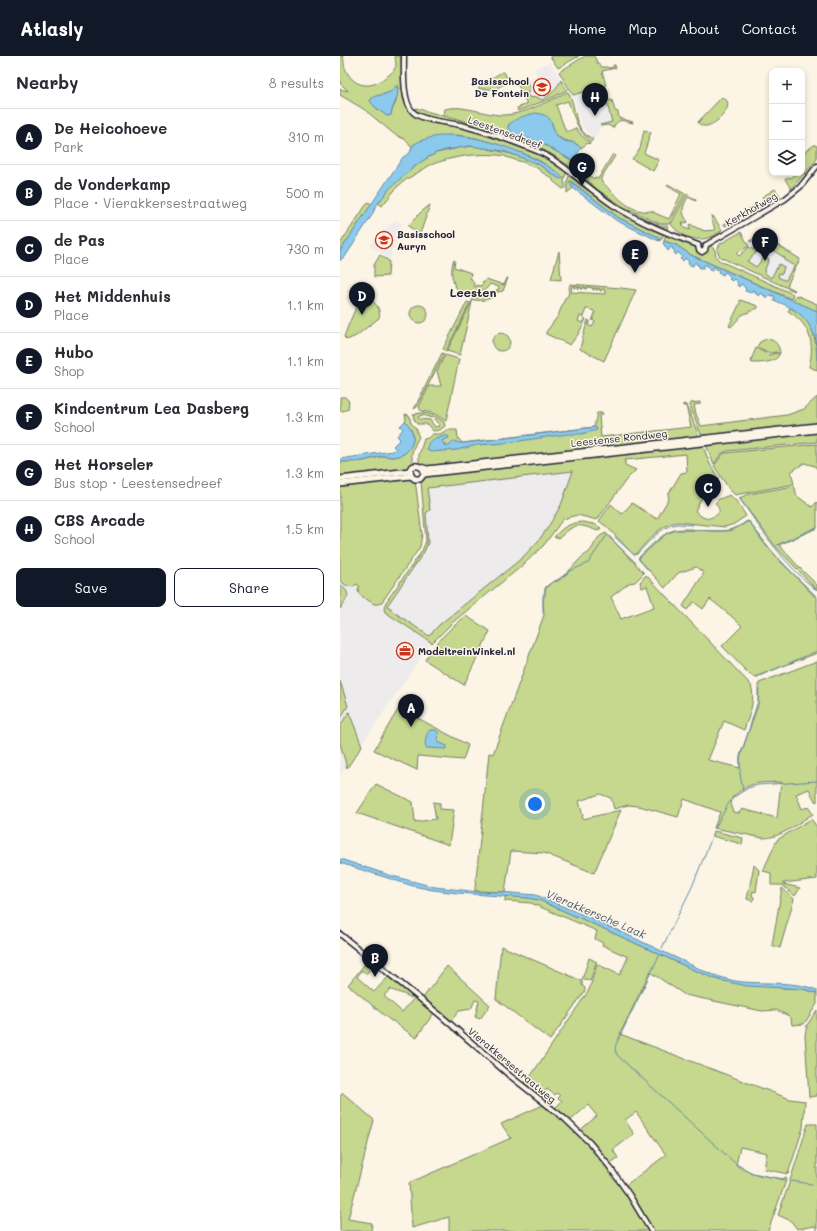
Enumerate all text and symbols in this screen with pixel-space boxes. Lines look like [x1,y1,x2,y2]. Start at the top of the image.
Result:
text: Atlasly [20,16,83,41]
text: Home [568,19,606,38]
text: Map [628,19,657,38]
text: About [679,19,720,38]
text: Contact [742,19,797,38]
map controls [769,68,805,176]
button: + [769,68,805,104]
text: Nearby [16,71,78,93]
text: 8 results [269,74,324,91]
place label: Basisschool De Fontein [471,74,529,100]
school or university icon: Basisschool De Fontein [532,77,552,97]
pin: H [582,83,608,116]
button: − [769,104,805,140]
street label: Leestensedreef [466,112,545,152]
text: De Heicohoeve [54,118,167,138]
text: A [24,128,34,145]
text: 310 m [288,128,324,145]
text: Park [54,138,83,155]
button: layers [769,140,805,176]
pin: G [569,153,595,186]
text: de Vonderkamp [54,174,170,194]
text: B [25,184,33,201]
text: 500 m [286,184,324,201]
street label: Kerkhofweg [722,188,780,230]
text: Place · Vierakkersestraatweg [54,194,247,211]
place label: Basisschool Auryn [397,227,455,253]
pin: F [752,228,778,261]
text: de Pas [54,230,105,250]
school or university icon: Basisschool Auryn [374,230,394,250]
text: C [24,240,34,257]
text: 730 m [287,240,324,257]
pin: E [622,240,648,273]
text: Place [54,250,89,267]
pin: D [349,282,375,315]
district label: Leesten [450,284,496,300]
text: Het Middenhuis [54,286,171,306]
text: D [24,296,34,313]
text: 1.1 km [287,296,324,313]
text: Place [54,306,89,323]
text: Hubo [54,342,93,362]
text: E [25,352,33,369]
text: 1.1 km [287,352,324,369]
text: Shop [54,362,84,379]
text: Kindcentrum Lea Dasberg [54,398,249,418]
text: F [25,408,33,425]
text: 1.3 km [285,408,324,425]
text: School [54,418,95,435]
street label: Leestense Rondweg [570,426,668,450]
text: Het Horseler [54,454,153,474]
text: G [24,464,34,481]
text: 1.3 km [285,464,324,481]
text: Bus stop · Leestensedreef [54,474,222,491]
pin: C [695,474,721,507]
text: CBS Arcade [54,510,145,530]
text: H [24,520,34,537]
text: 1.5 km [285,520,324,537]
text: School [54,530,95,547]
button: Save [16,568,166,607]
button: Share [174,568,324,607]
office icon: ModeltreinWinkel.nl [395,641,415,661]
place label: ModeltreinWinkel.nl [418,644,515,658]
pin: A [398,694,424,727]
your location [525,794,545,814]
water label: Vierakkersche Laak [544,886,649,942]
pin: B [362,944,388,977]
street label: Vierakkersestraatweg [465,1024,559,1106]

